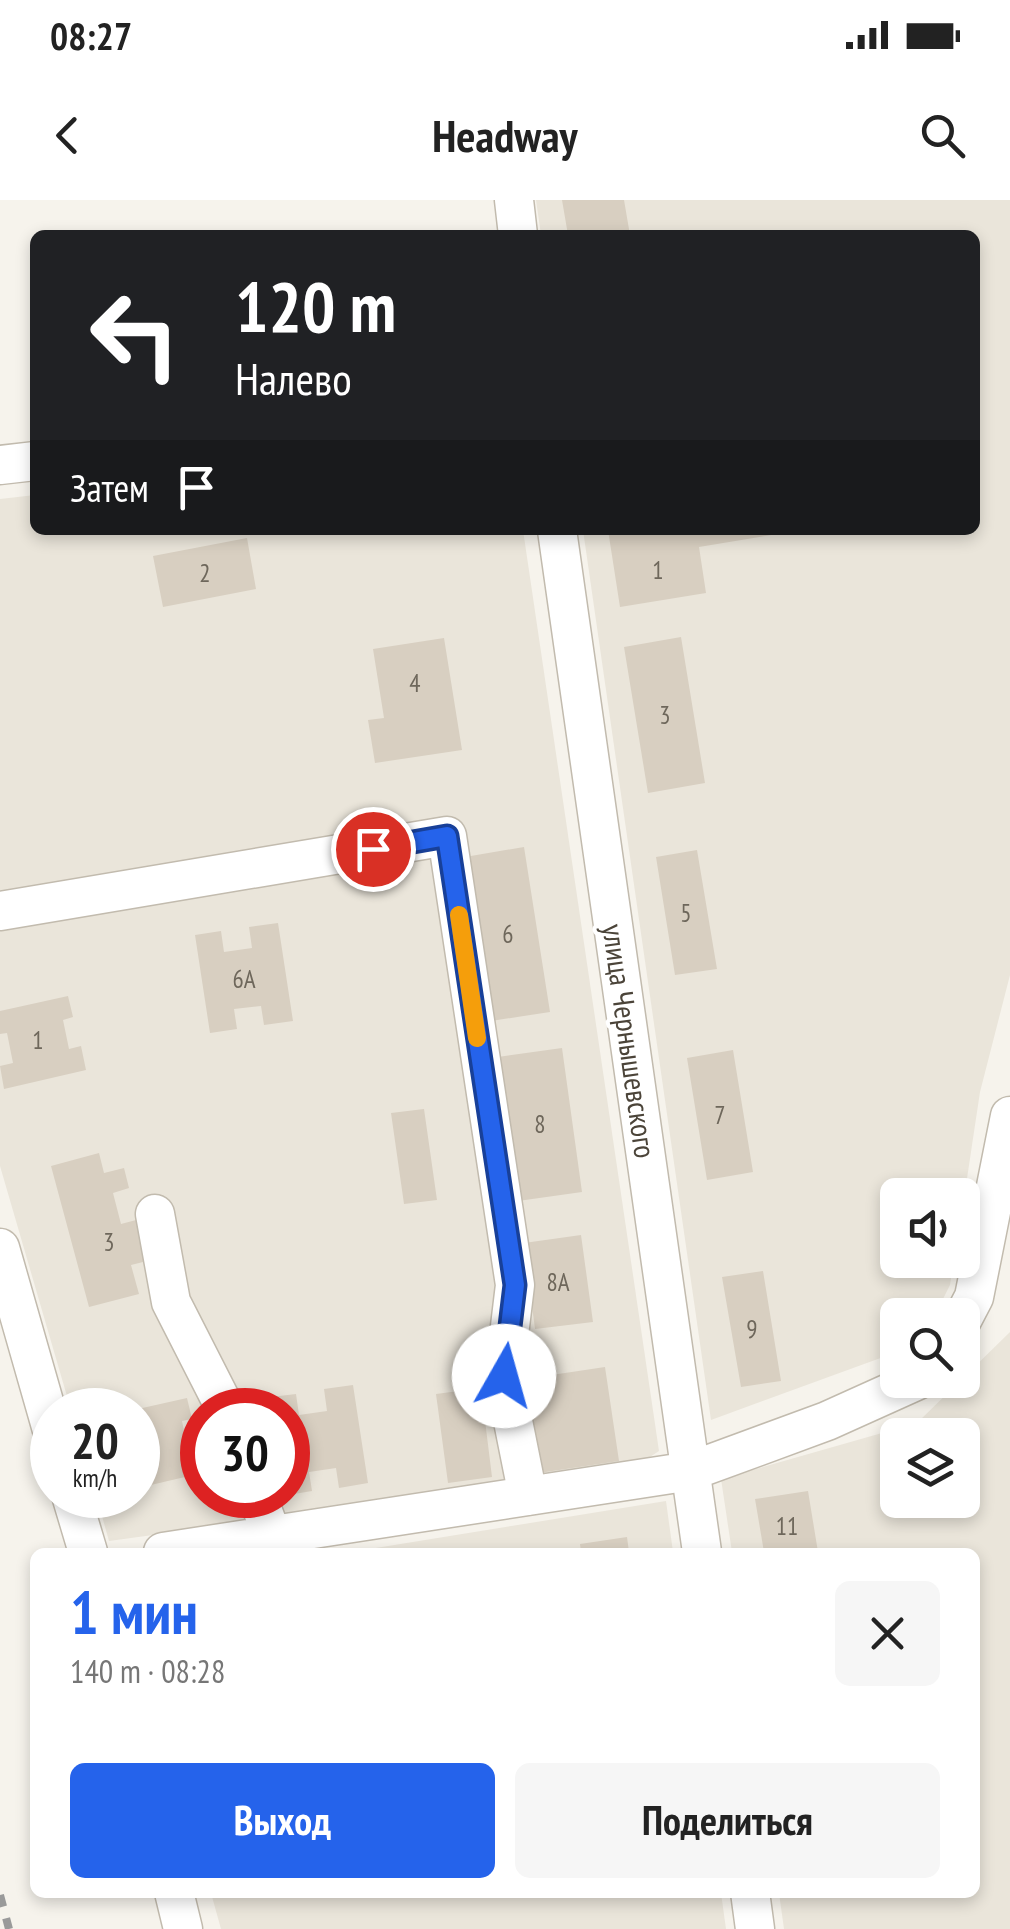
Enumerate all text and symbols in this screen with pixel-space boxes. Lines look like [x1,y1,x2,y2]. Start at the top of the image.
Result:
text: 08:27 [50,11,132,60]
text: Headway [432,106,578,164]
icon: back [40,108,95,163]
icon: search [915,108,970,163]
text: 120 m [235,261,396,351]
icon: left [70,270,200,400]
text: Налево [235,349,352,407]
icon: arrive [169,460,224,515]
text: Затем [70,463,149,512]
house number: 1 [652,554,664,586]
house number: 2 [199,557,211,589]
house number: 4 [409,667,421,699]
house number: 3 [659,699,671,731]
pin [331,807,416,892]
icon: arrive [346,822,401,877]
house number: 5 [680,897,692,929]
house number: 6 [502,918,514,950]
street label: улица Чернышевского [594,921,666,1161]
house number: 6А [232,963,256,995]
house number: 1 [32,1024,44,1056]
house number: 7 [714,1099,726,1131]
house number: 8 [534,1108,546,1140]
map controls [880,1178,980,1518]
button: sound [880,1178,980,1278]
house number: 3 [103,1226,115,1258]
house number: 8А [546,1266,570,1298]
button: search [880,1298,980,1398]
house number: 9 [746,1313,758,1345]
position arrow [452,1324,556,1428]
speed limit sign: 30 [180,1388,310,1518]
text: 20 [71,1408,119,1473]
button: layers [880,1418,980,1518]
text: km/h [73,1462,117,1494]
house number: 11 [776,1510,798,1542]
text: 1 мин [70,1573,198,1651]
button: close [835,1581,940,1686]
text: 140 m · 08:28 [70,1650,225,1692]
button: Выход [70,1763,495,1878]
button: Поделиться [515,1763,940,1878]

